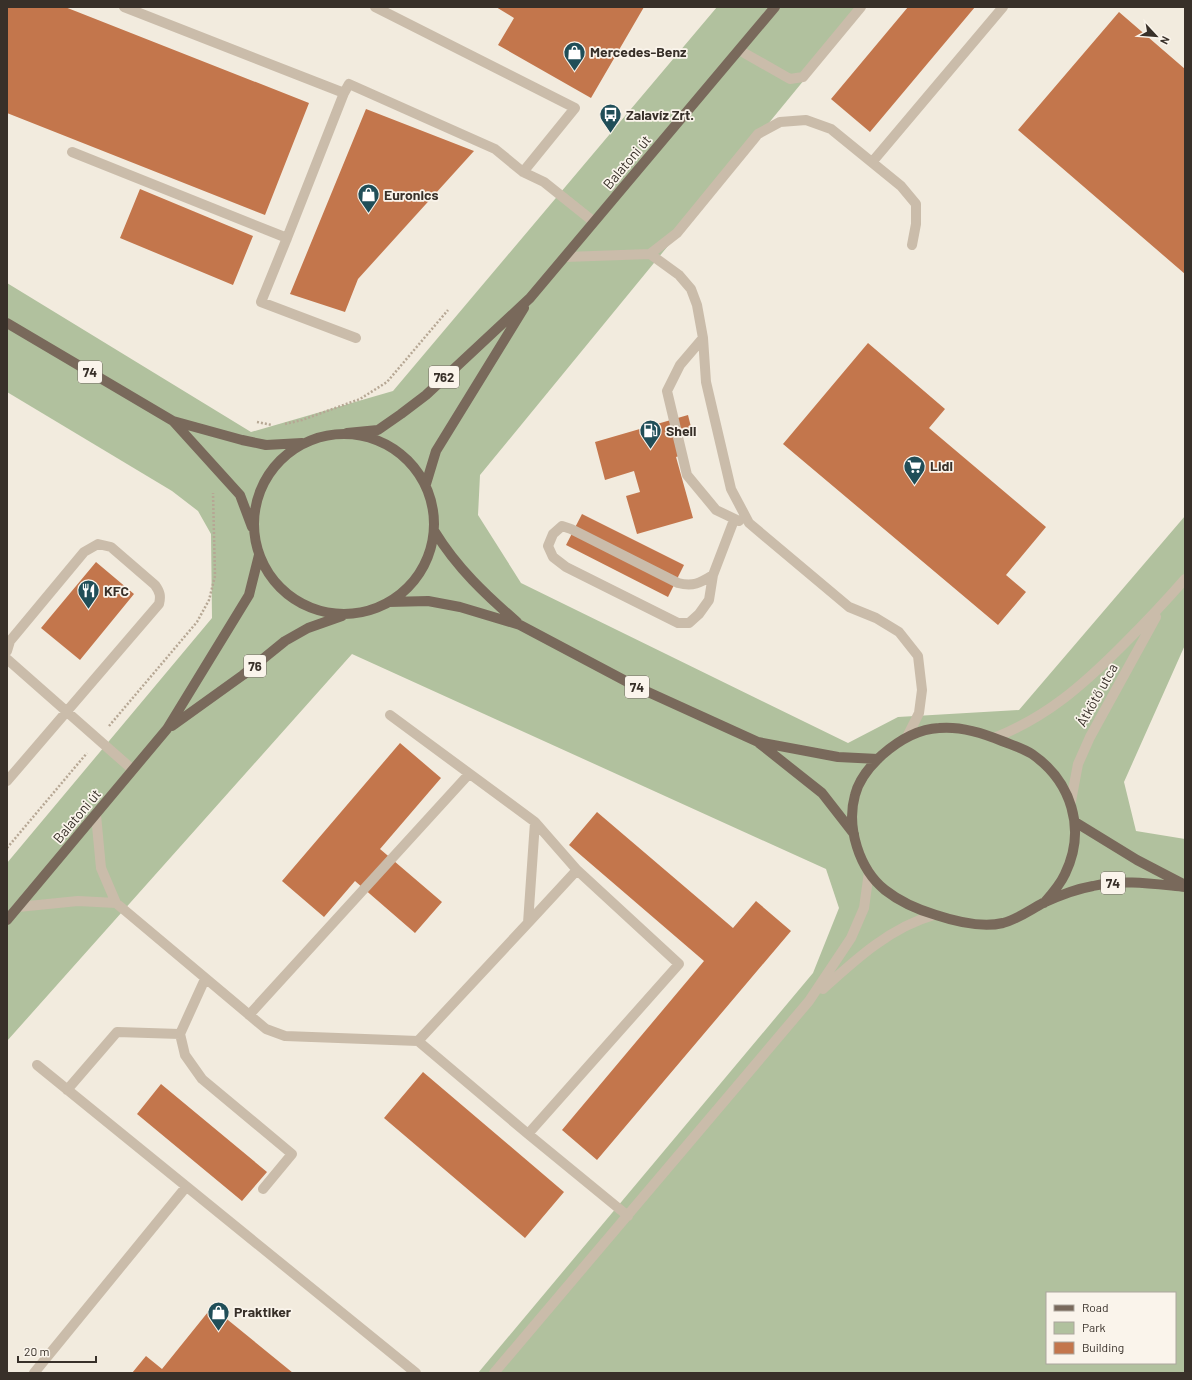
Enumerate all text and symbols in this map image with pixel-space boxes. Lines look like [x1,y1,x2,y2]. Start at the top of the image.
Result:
north arrow [1136,16,1176,56]
text: N [1158,34,1173,47]
shop icon: Mercedes-Benz [562,39,588,72]
place label: Mercedes-Benz [590,43,687,60]
bus stop icon: Zalavíz Zrt. [597,102,623,135]
place label: Zalavíz Zrt. [626,106,694,123]
street label: Balatoni út [599,131,654,192]
shop icon: Euronics [356,182,382,215]
place label: Euronics [384,186,439,203]
road number: 74 [78,361,102,383]
road number: 762 [429,366,459,388]
fuel station icon: Shell [638,418,664,451]
place label: Shell [666,422,696,439]
supermarket icon: Lidl [902,453,928,486]
place label: Lidl [930,457,953,474]
restaurant icon: KFC [75,578,101,611]
place label: KFC [104,582,129,599]
road number: 76 [244,655,266,677]
street label: Átkötő utca [1072,660,1121,729]
road number: 74 [625,676,649,698]
street label: Balatoni út [49,785,104,846]
road number: 74 [1101,872,1125,894]
legend [1046,1292,1176,1364]
shop icon: Praktiker [205,1299,231,1332]
text: Road [1082,1300,1109,1314]
place label: Praktiker [234,1303,292,1320]
text: Park [1082,1320,1106,1334]
scale bar [18,1338,96,1364]
text: Building [1082,1340,1124,1354]
text: 20 m [24,1344,50,1358]

